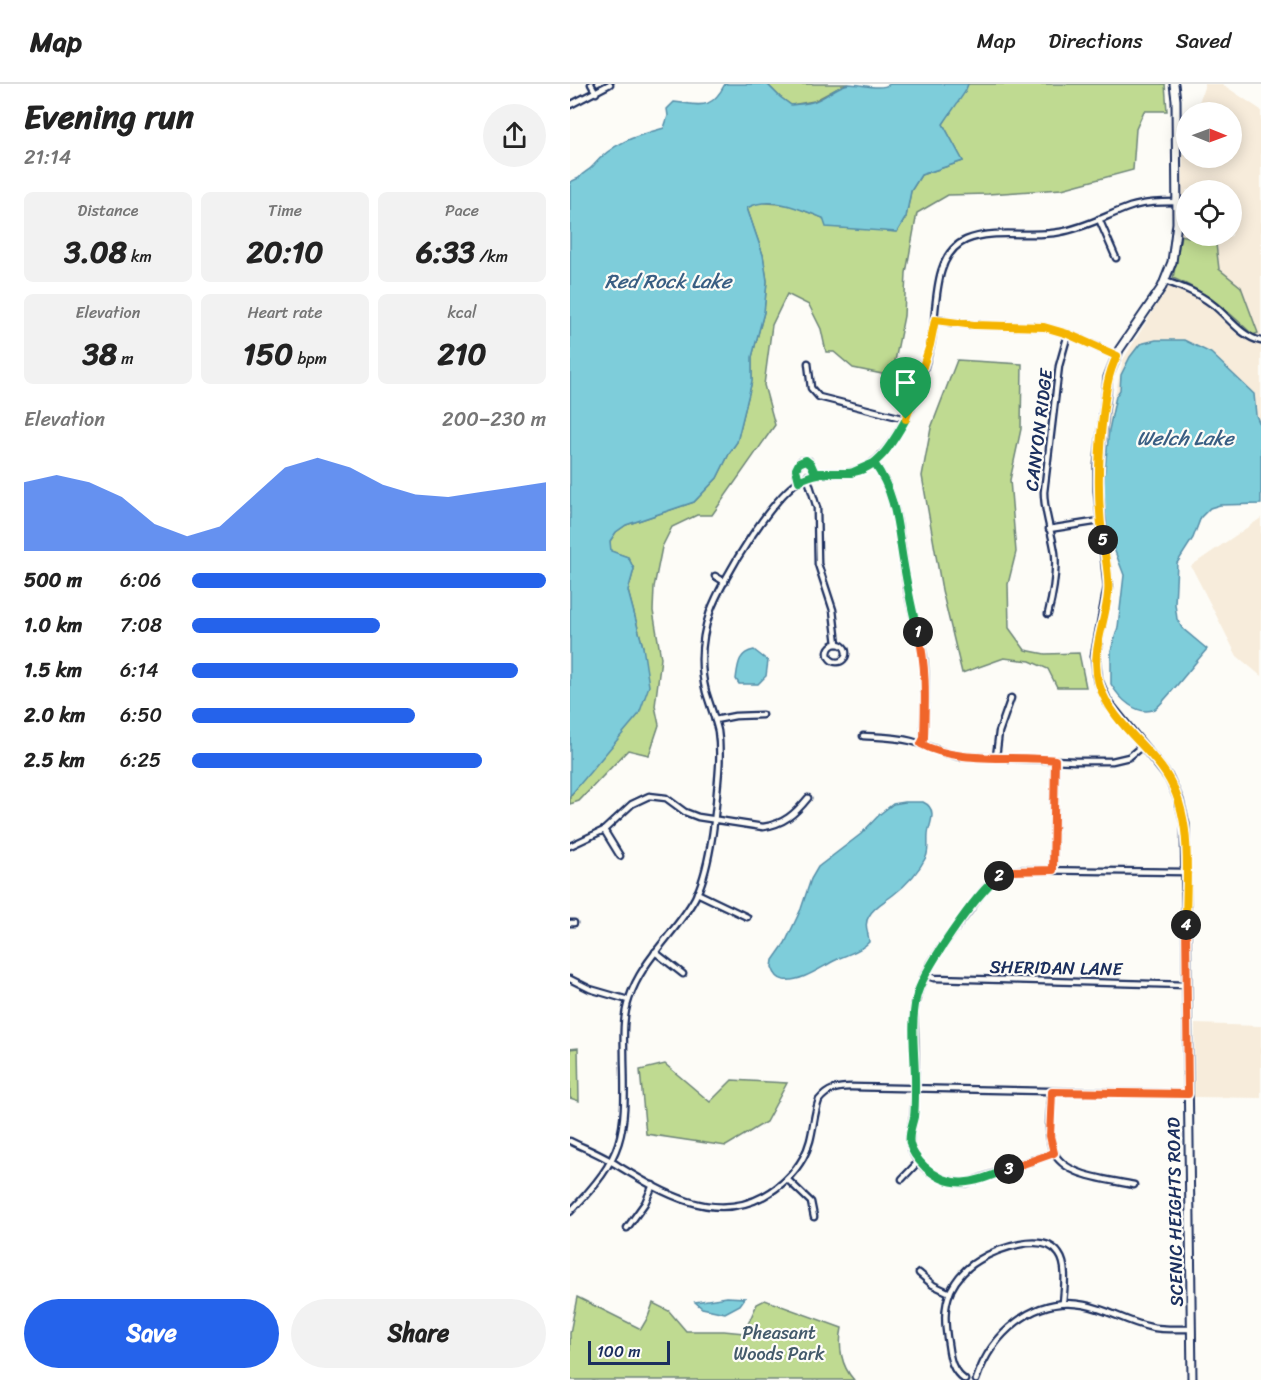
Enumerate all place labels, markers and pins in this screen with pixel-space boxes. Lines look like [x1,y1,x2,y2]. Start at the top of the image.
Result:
pin [880,357,931,419]
pin: 5 [1088,525,1118,555]
pin: 1 [903,617,933,647]
pin: 2 [984,861,1014,891]
pin: 4 [1171,910,1201,940]
pin: 3 [994,1154,1024,1184]

